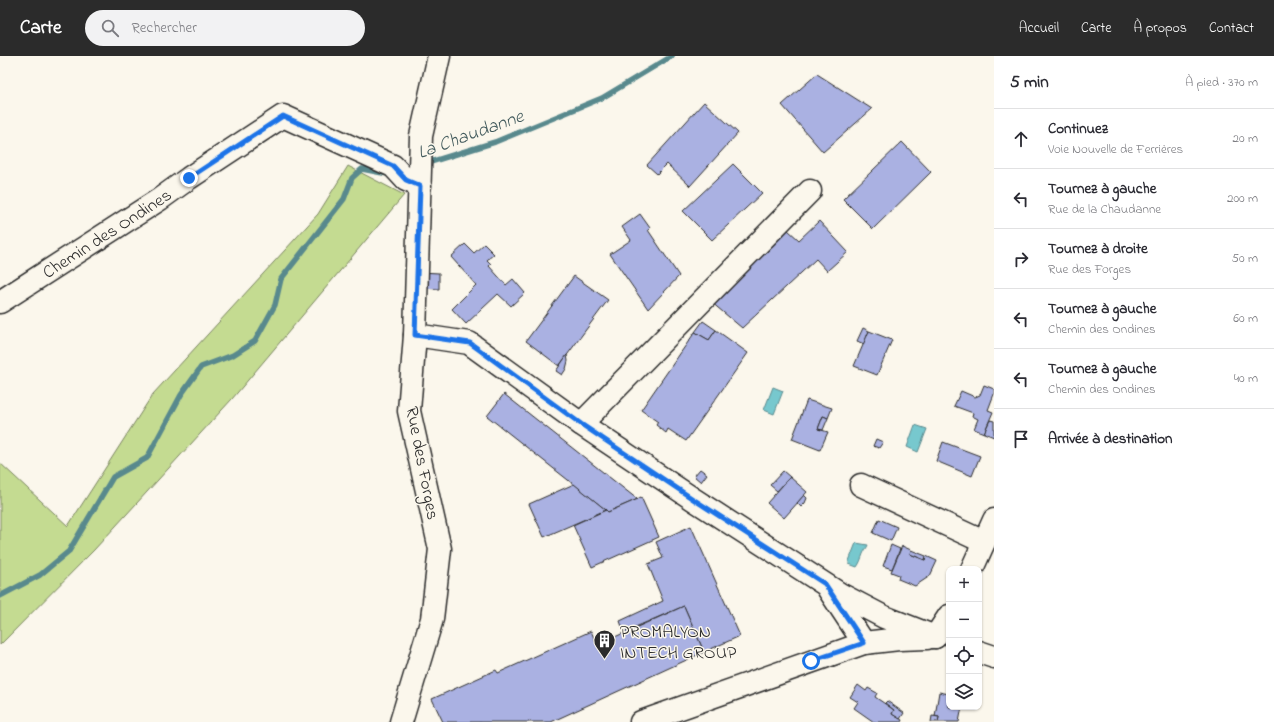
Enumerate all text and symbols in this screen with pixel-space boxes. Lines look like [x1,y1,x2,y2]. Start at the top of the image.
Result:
search box [85,10,365,46]
text: Carte [20,15,61,42]
icon: search [99,17,121,39]
text: Rechercher [131,17,197,39]
text: Accueil [1019,18,1059,39]
text: Carte [1081,18,1112,39]
text: À propos [1134,18,1187,39]
text: Contact [1209,18,1254,39]
text: 5 min [1010,70,1049,95]
text: À pied · 370 m [1185,73,1258,92]
water label: La Chaudanne [414,103,529,167]
text: Continuez [1048,118,1108,140]
icon: ahead [1010,128,1032,150]
text: 20 m [1233,129,1258,148]
text: Voie Nouvelle de Ferrières [1048,140,1183,159]
route end [180,169,198,187]
text: Tournez à gauche [1048,178,1156,200]
street label: Chemin des Ondines [38,183,178,286]
icon: left [1010,188,1032,210]
text: 200 m [1227,189,1258,208]
text: Rue de la Chaudanne [1048,200,1161,219]
text: Tournez à droite [1048,238,1148,260]
icon: right [1010,248,1032,270]
text: 50 m [1232,249,1258,268]
text: Rue des Forges [1048,260,1131,279]
text: Tournez à gauche [1048,298,1156,320]
icon: left [1010,308,1032,330]
text: 60 m [1233,309,1258,328]
text: Chemin des Ondines [1048,320,1156,339]
text: Tournez à gauche [1048,358,1156,380]
icon: left [1010,368,1032,390]
text: 40 m [1234,369,1258,388]
text: Chemin des Ondines [1048,380,1156,399]
street label: Rue des Forges [396,404,445,522]
icon: arrive [1010,428,1032,450]
text: Arrivée à destination [1048,428,1173,450]
map controls [946,566,982,710]
button: + [946,566,982,602]
button: − [946,602,982,638]
place label: PROMALYON INTECH GROUP [620,620,737,667]
building icon: PROMALYON INTECH GROUP [592,628,618,661]
button: locate [946,638,982,674]
route start [802,652,820,670]
button: layers [946,674,982,710]

